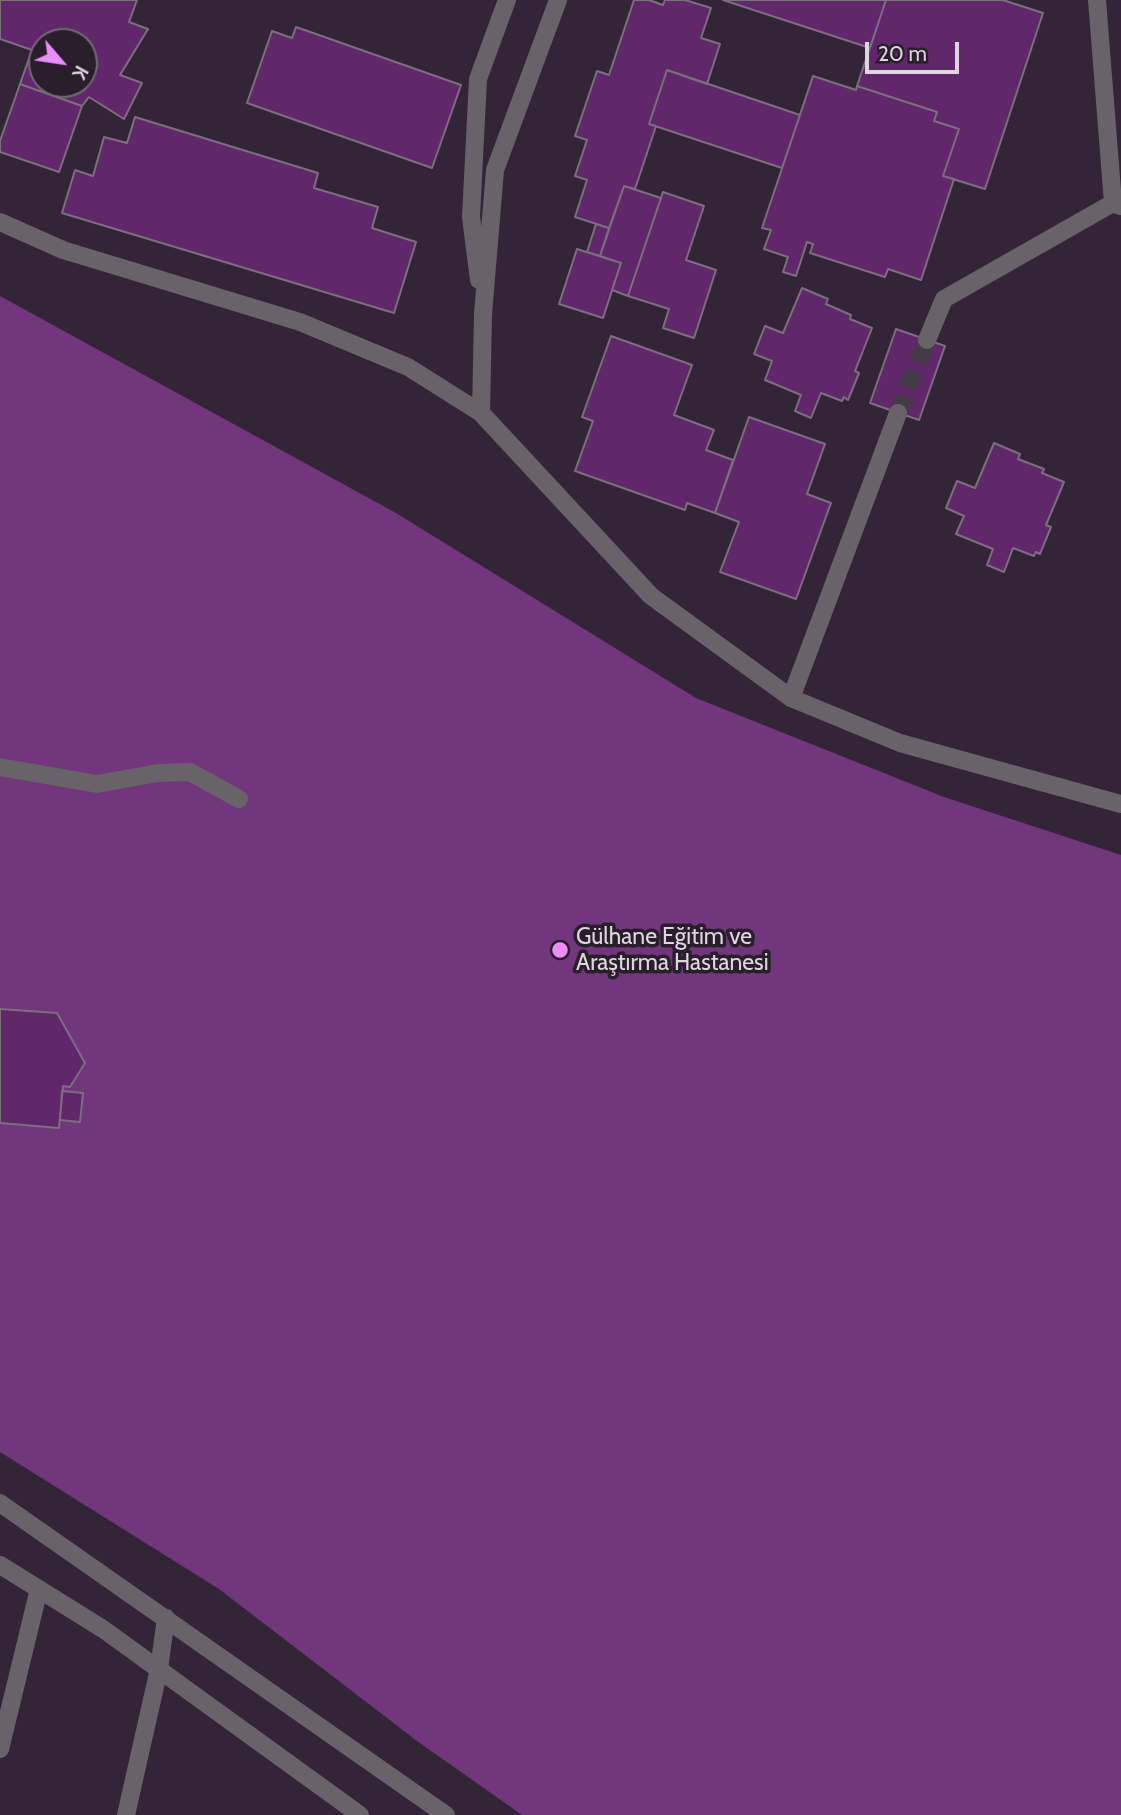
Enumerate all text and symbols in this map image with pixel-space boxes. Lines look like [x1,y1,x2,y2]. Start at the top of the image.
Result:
north arrow [28,28,98,98]
scale bar [869,28,964,72]
text: 20 m [878,41,927,66]
text: K [67,62,93,83]
place label: Gülhane Eğitim ve Araştırma Hastanesi [576,923,769,977]
marker: Gülhane Eğitim ve Araştırma Hastanesi [550,940,570,960]

